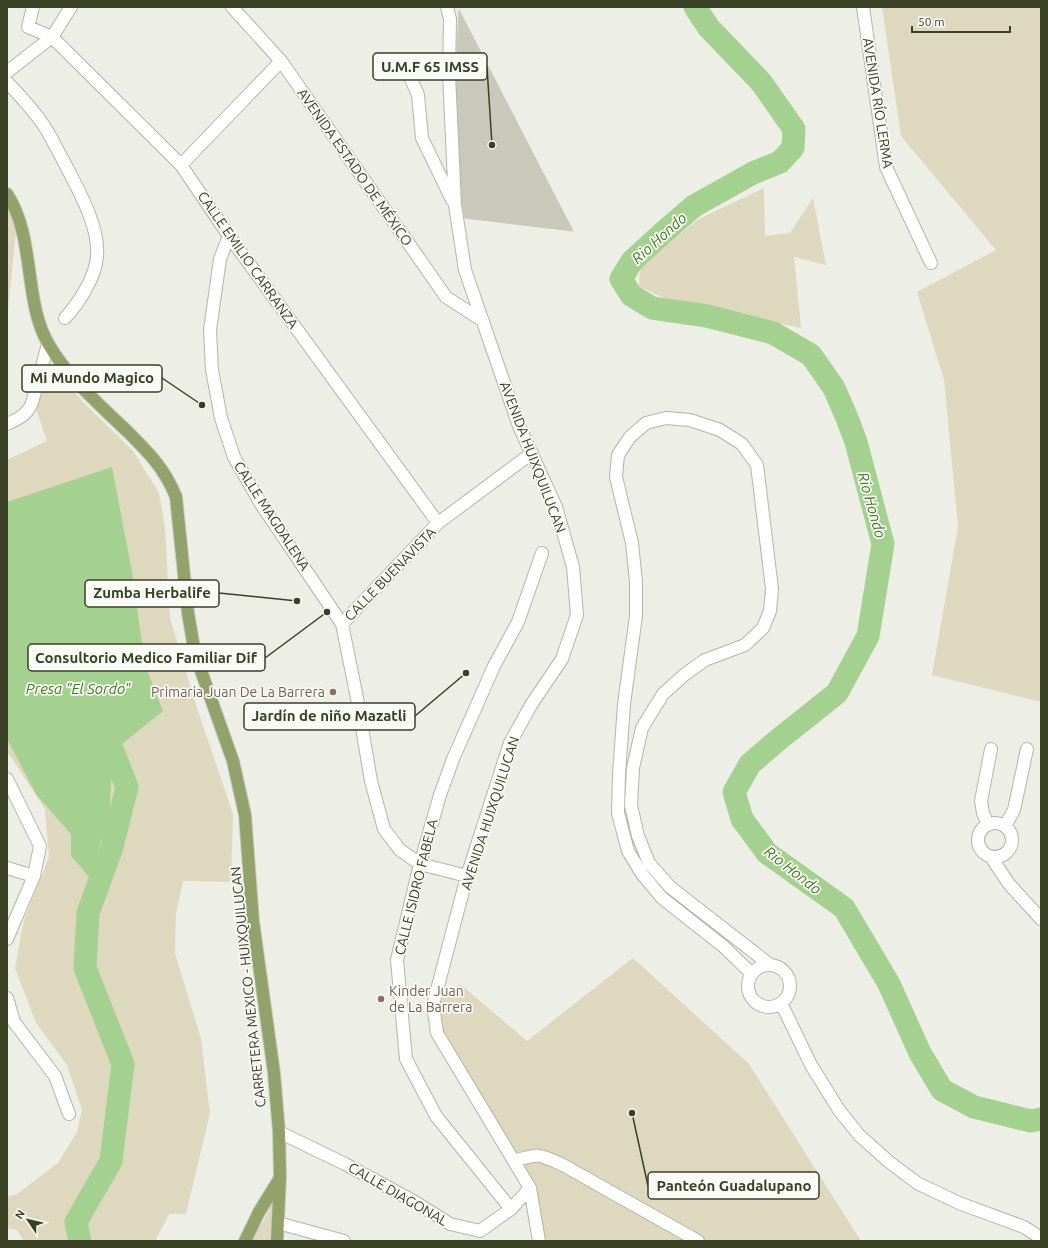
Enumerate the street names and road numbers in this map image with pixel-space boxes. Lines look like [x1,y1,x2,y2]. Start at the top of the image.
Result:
street label: AVENIDA RÍO LERMA [860,36,897,170]
street label: AVENIDA ESTADO DE MÉXICO [294,85,417,249]
street label: CALLE EMILIO CARRANZA [194,188,302,332]
street label: AVENIDA HUIXQUILUCAN [497,379,569,535]
street label: CALLE MAGDALENA [231,459,313,573]
street label: CALLE BUENAVISTA [341,524,439,624]
street label: AVENIDA HUIXQUILUCAN [458,734,522,892]
street label: CALLE ISIDRO FABELA [391,817,441,957]
street label: CARRETERA MEXICO - HUIXQUILUCAN [227,866,269,1108]
street label: CALLE DIAGONAL [345,1159,451,1229]

